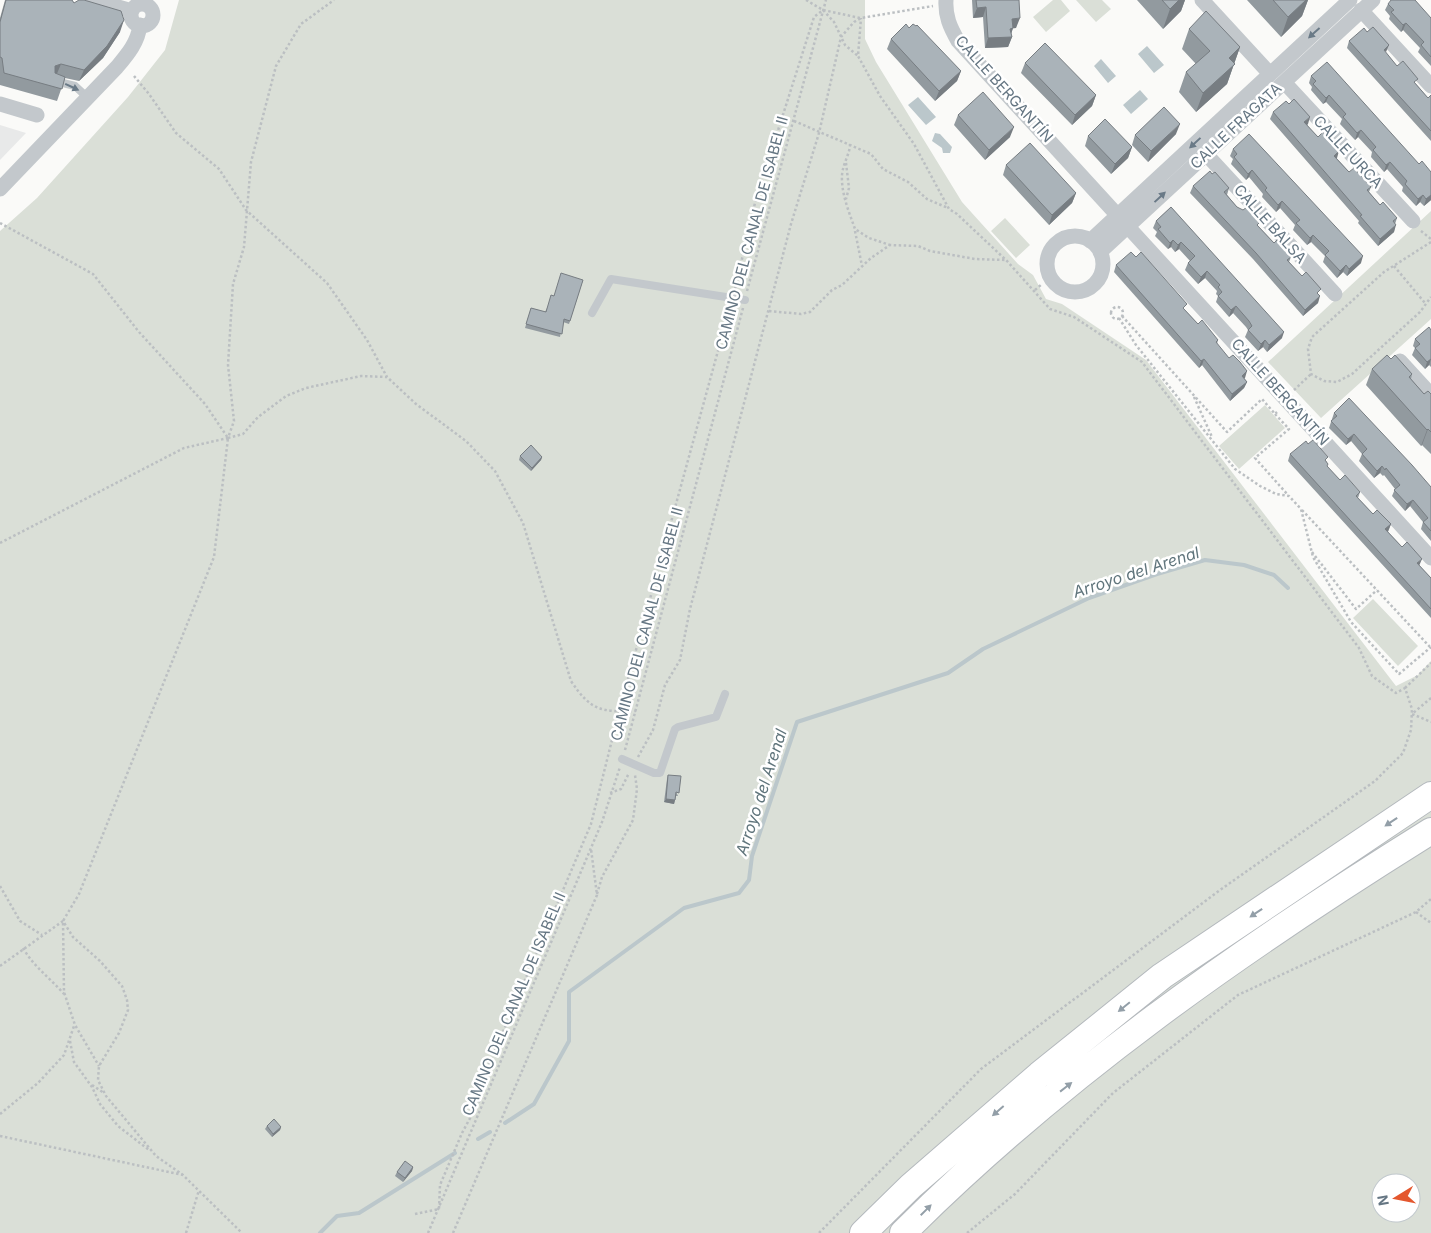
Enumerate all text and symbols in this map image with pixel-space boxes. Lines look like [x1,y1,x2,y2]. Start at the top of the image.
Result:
one-way arrow [1308,27,1320,39]
street label: CALLE BERGANTÍN [951,31,1057,146]
street label: CALLE FRAGATA [1186,78,1285,173]
one-way arrow [65,83,80,92]
street label: CALLE URCA [1310,111,1387,192]
street label: CAMINO DEL CANAL DE ISABEL II [711,114,792,352]
one-way arrow [1188,138,1201,149]
street label: CALLE BALSA [1230,180,1311,267]
one-way arrow [1153,191,1165,203]
street label: CALLE BERGANTÍN [1227,334,1333,449]
street label: CAMINO DEL CANAL DE ISABEL II [606,505,687,743]
water label: Arroyo del Arenal [1069,542,1202,602]
water label: Arroyo del Arenal [731,726,791,859]
one-way arrow [1384,817,1397,827]
street label: CAMINO DEL CANAL DE ISABEL II [458,889,569,1119]
one-way arrow [1249,908,1263,918]
one-way arrow [1117,1002,1130,1013]
one-way arrow [1059,1081,1072,1092]
one-way arrow [993,1105,1005,1117]
north arrow [1371,1173,1421,1223]
text: N [1373,1194,1392,1207]
one-way arrow [920,1204,932,1216]

